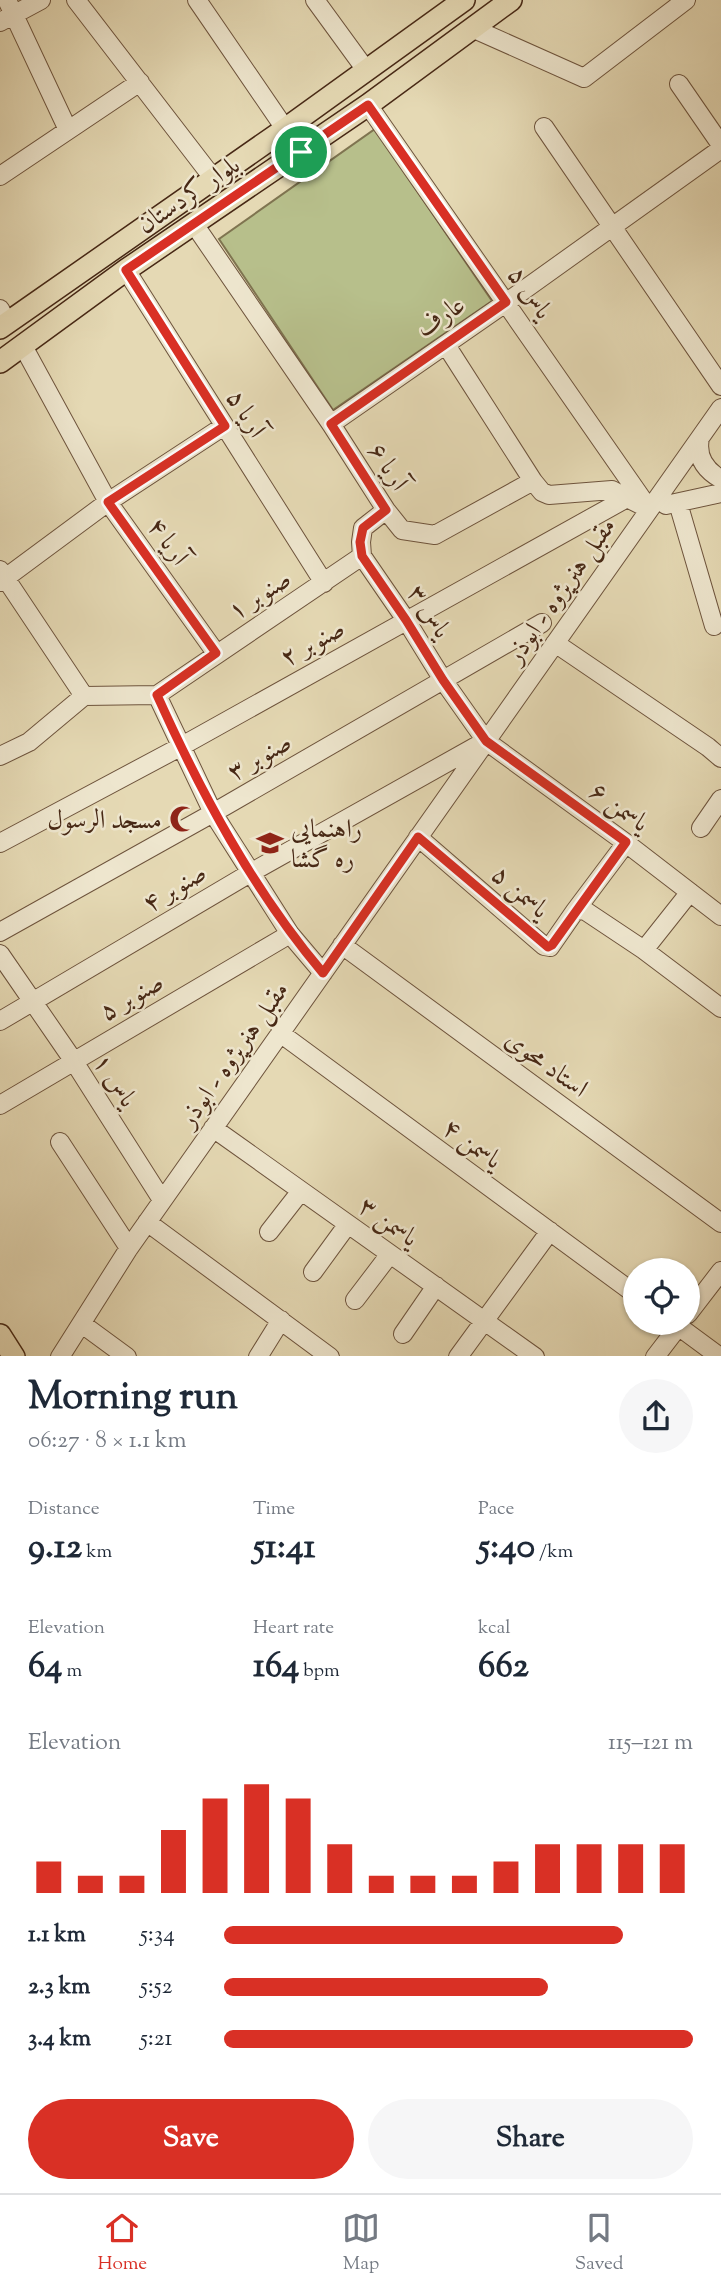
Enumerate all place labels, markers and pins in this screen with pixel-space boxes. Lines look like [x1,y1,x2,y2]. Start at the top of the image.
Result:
pin [271,122,331,182]
place label: مسجد الرسول [47,803,162,840]
mosque icon: مسجد الرسول [168,804,198,834]
place label: راهنمایی ره گشا [291,812,362,879]
school or university icon: راهنمایی ره گشا [255,828,285,858]

